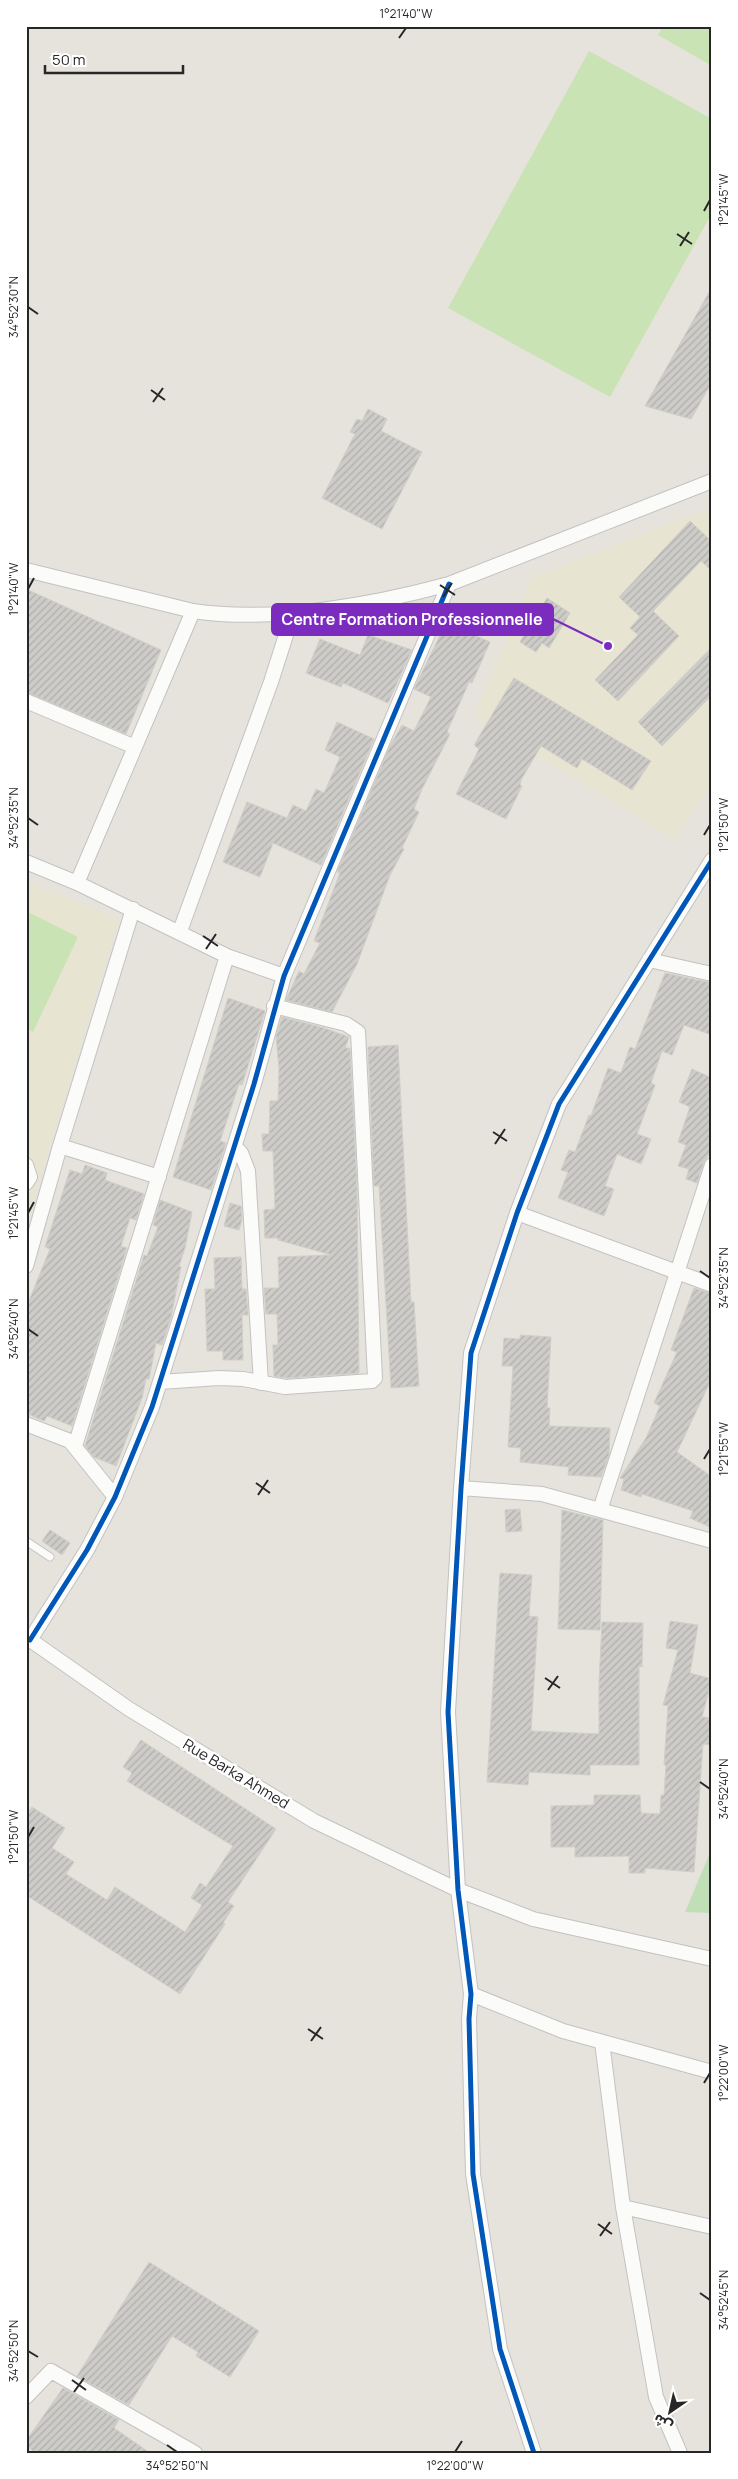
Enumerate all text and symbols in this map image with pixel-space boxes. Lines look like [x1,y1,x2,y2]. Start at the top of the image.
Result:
text: 1°21'40"W [379,5,433,22]
scale bar [45,42,182,74]
text: 50 m [52,49,86,70]
text: 1°21'45"W [715,173,732,226]
text: 34°52'30"N [5,276,22,338]
text: 1°21'40"W [5,562,22,616]
callout: Centre Formation Professionnelle [272,604,553,635]
text: Centre Formation Professionnelle [281,608,543,630]
text: 34°52'35"N [5,787,22,849]
text: 1°21'50"W [715,797,732,852]
text: 1°21'45"W [5,1186,22,1239]
text: 34°52'35"N [715,1247,732,1309]
text: 34°52'40"N [5,1299,22,1359]
text: 1°21'55"W [715,1421,732,1476]
street label: Rue Barka Ahmed [179,1734,293,1814]
text: 34°52'40"N [715,1759,732,1819]
text: 1°21'50"W [5,1809,22,1864]
text: 1°22'00"W [715,2044,732,2101]
text: 34°52'45"N [715,2270,732,2330]
text: 34°52'50"N [5,2320,22,2382]
north arrow [646,2386,696,2436]
text: ش [649,2410,676,2436]
text: 34°52'50"N [146,2457,208,2474]
text: 1°22'00"W [427,2457,484,2474]

